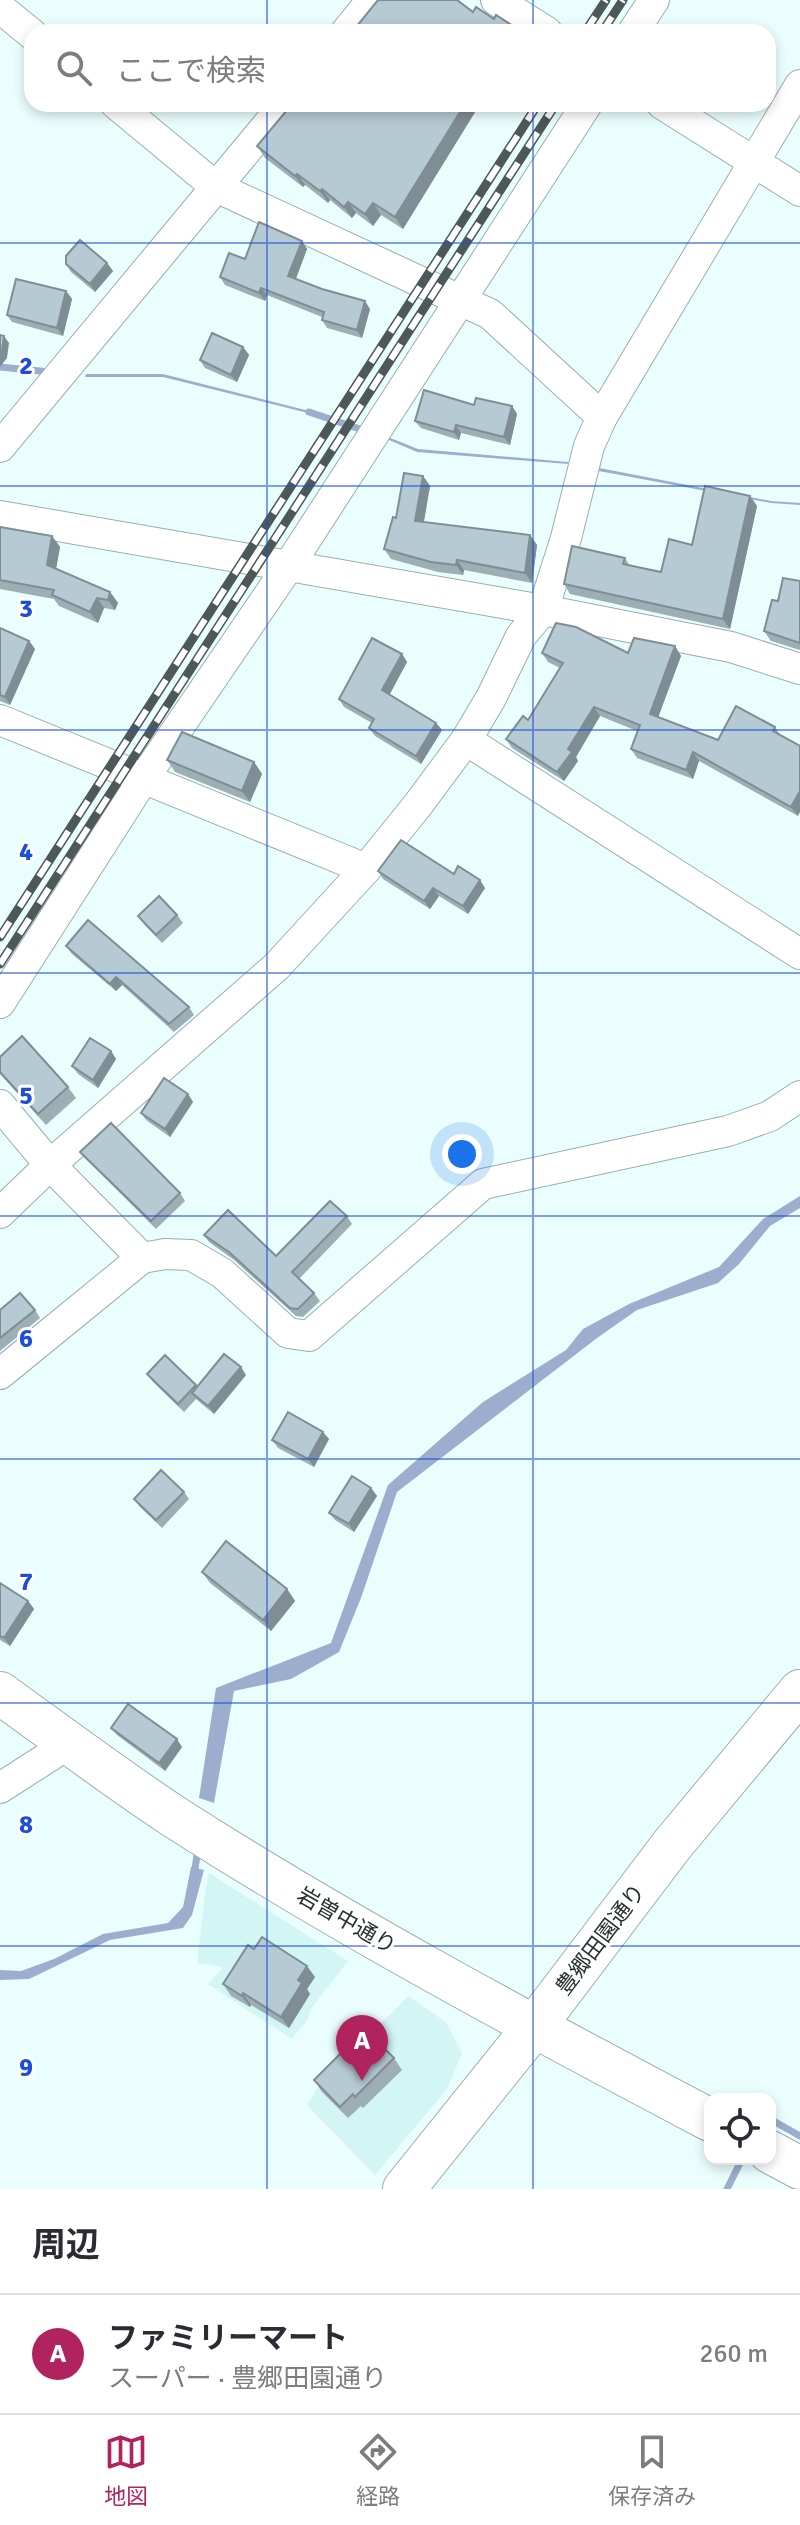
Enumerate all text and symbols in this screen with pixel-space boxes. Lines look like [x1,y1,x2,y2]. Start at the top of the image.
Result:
search box [24,24,776,112]
icon: search [52,46,96,90]
text: ここで検索 [116,53,266,90]
text: 2 [19,350,33,382]
text: 3 [19,593,33,625]
text: 4 [19,836,33,868]
text: 5 [19,1080,33,1112]
your location [442,1134,482,1174]
text: 6 [19,1323,33,1355]
text: 7 [19,1566,33,1598]
text: 8 [19,1809,33,1841]
street label: 豊郷田園通り [550,1878,651,2000]
street label: 岩曽中通り [292,1881,401,1960]
pin: A [336,2015,388,2081]
text: 9 [19,2052,33,2084]
map controls [704,2093,776,2165]
button: locate [704,2093,776,2165]
text: 周辺 [32,2224,100,2266]
text: ファミリーマート [108,2320,348,2357]
text: A [50,2338,66,2370]
text: 260 m [699,2338,768,2370]
text: スーパー · 豊郷田園通り [108,2363,387,2395]
tab: 地図 [104,2430,148,2510]
tab: 経路 [356,2430,400,2510]
tab: 保存済み [608,2430,696,2510]

